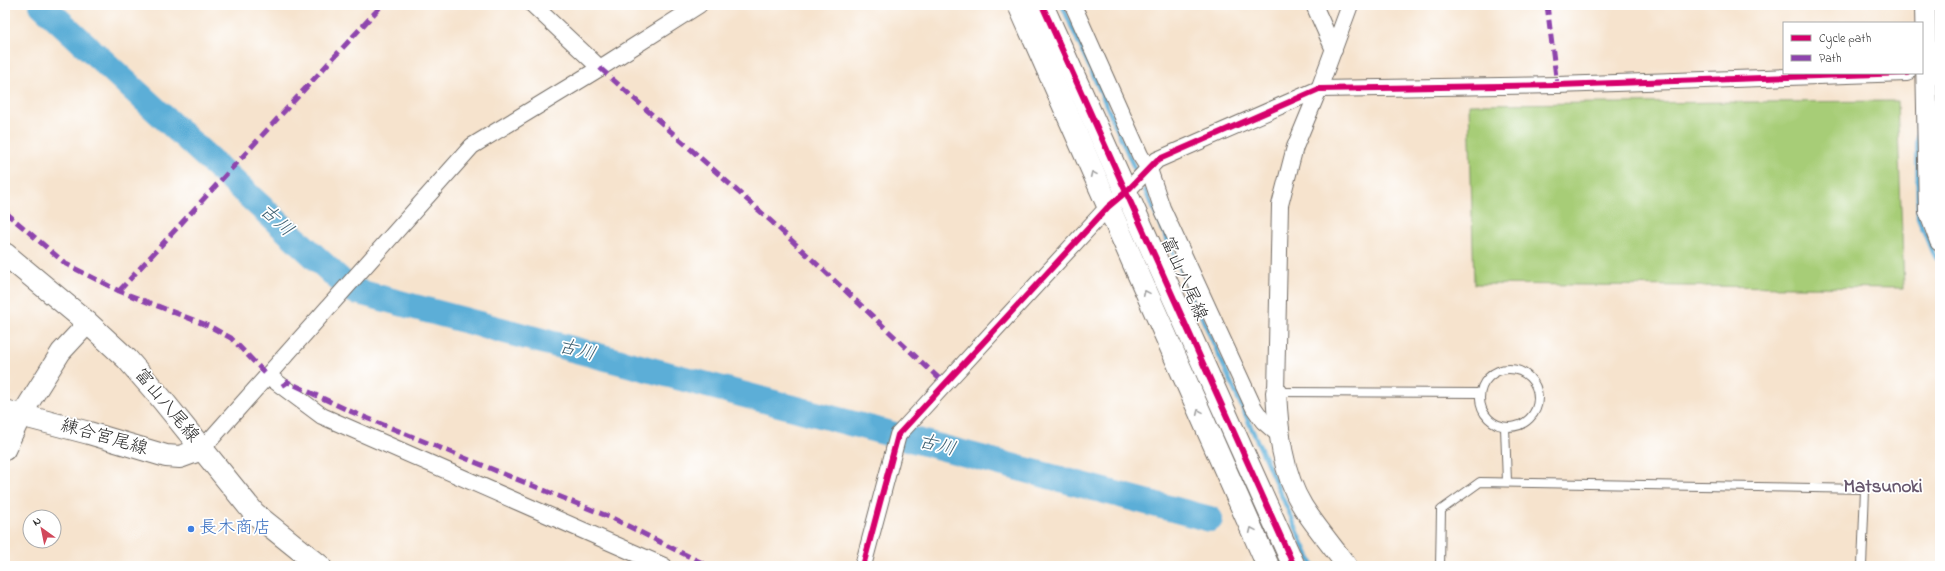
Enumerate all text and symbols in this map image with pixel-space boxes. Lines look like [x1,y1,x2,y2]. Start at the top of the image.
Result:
legend [1783,22,1923,74]
text: Cycle path [1819,30,1871,49]
text: Path [1819,50,1842,68]
one-way arrow [1090,171,1098,178]
water label: 古川 [253,198,299,244]
street label: 富山八尾線 [1153,233,1213,325]
one-way arrow [1143,289,1151,297]
water label: 古川 [555,333,599,369]
street label: 富山八尾線 [127,363,205,449]
one-way arrow [1196,408,1204,416]
street label: 練合宮尾線 [57,413,151,463]
water label: 古川 [915,428,959,464]
district label: Matsunoki [1843,474,1923,501]
north arrow [22,509,62,549]
text: N [30,513,45,530]
place label: 長木商店 [199,516,271,542]
marker: 長木商店 [186,524,196,534]
one-way arrow [1249,527,1257,535]

